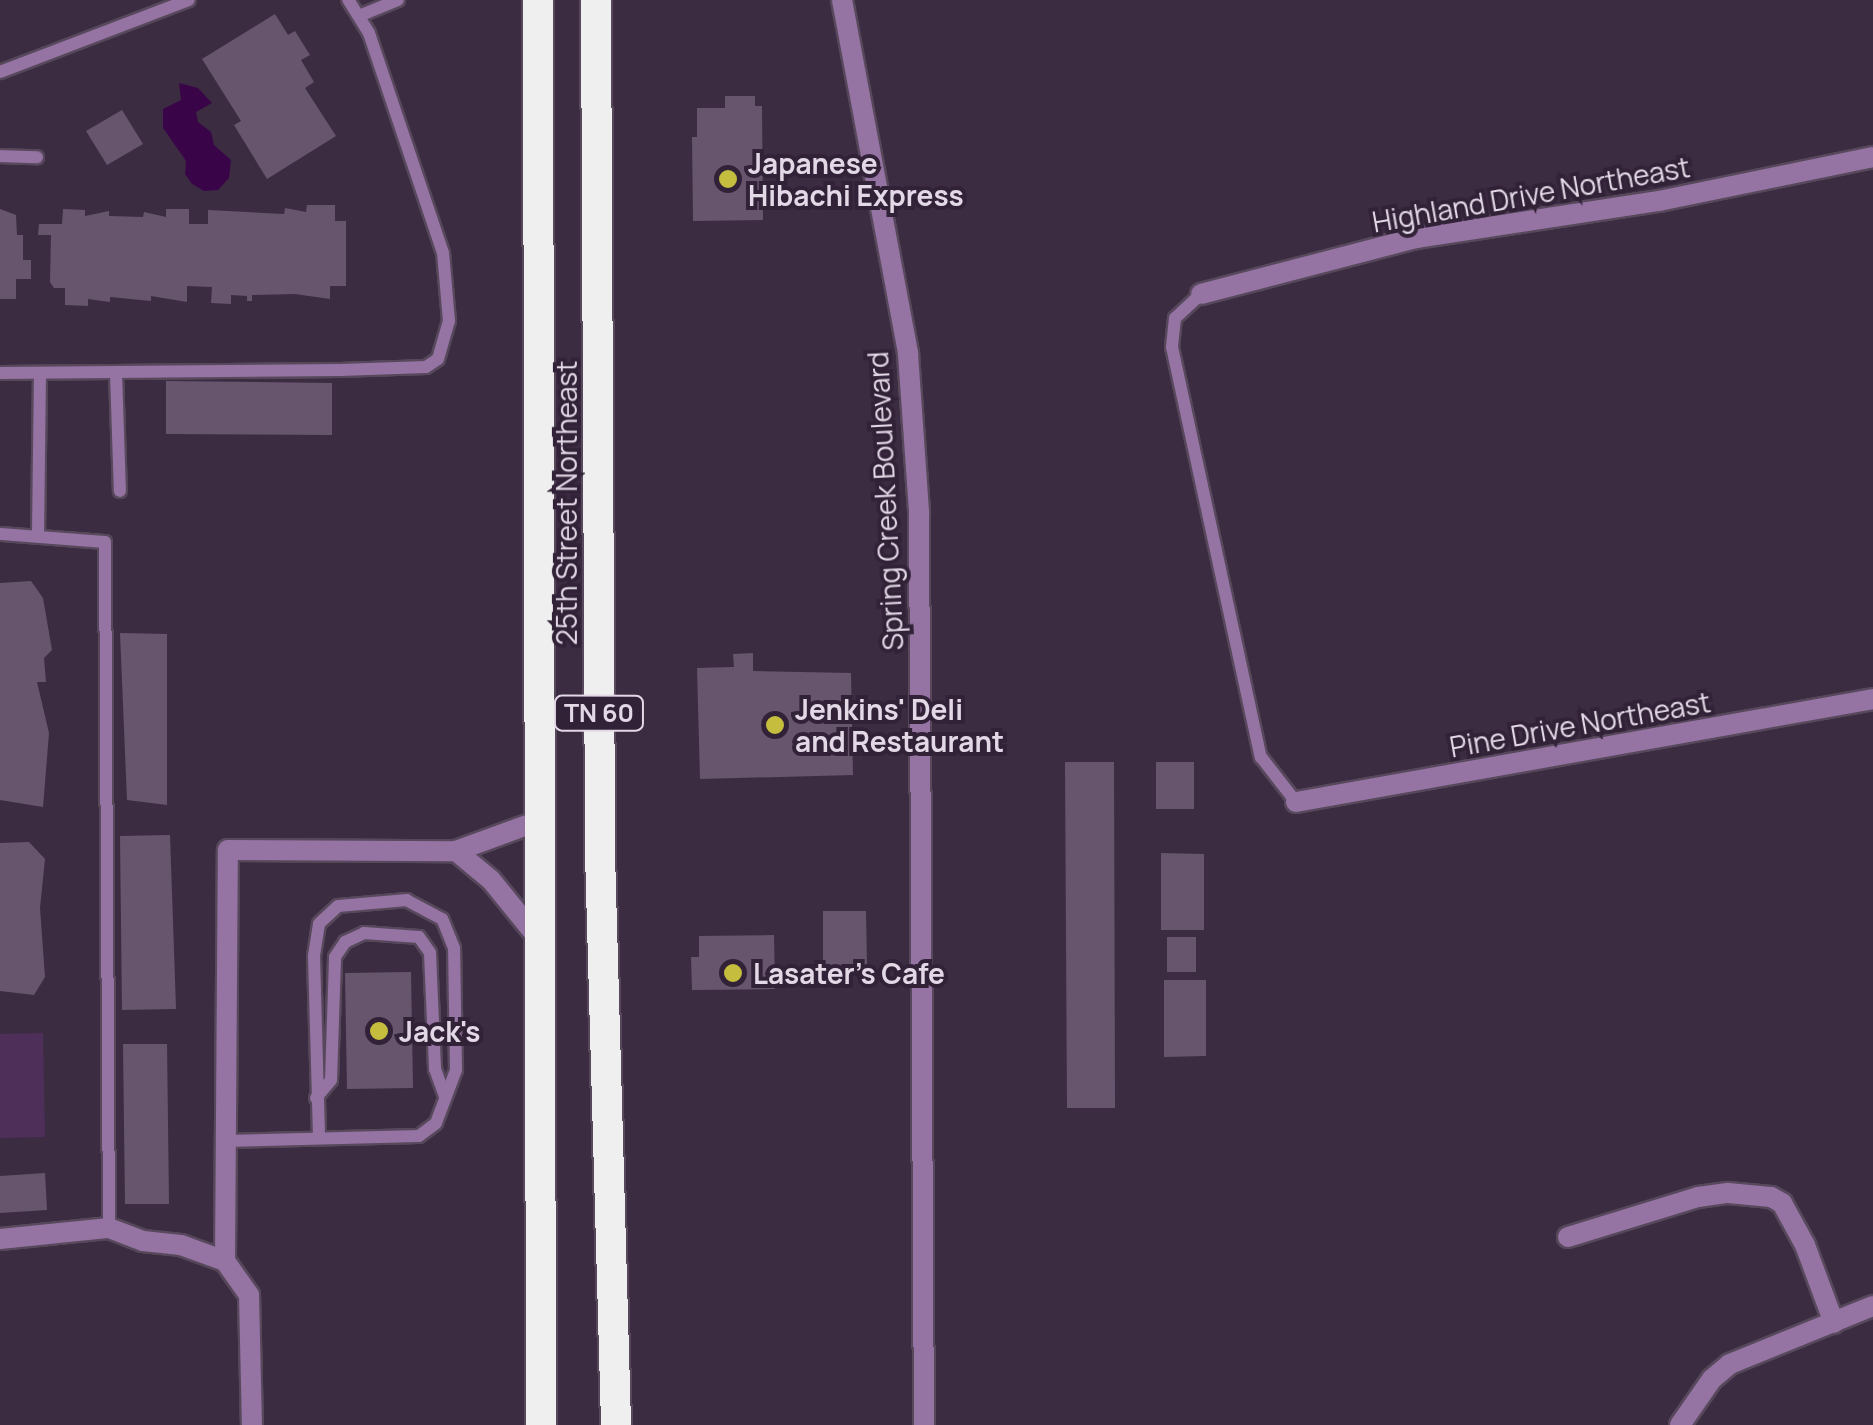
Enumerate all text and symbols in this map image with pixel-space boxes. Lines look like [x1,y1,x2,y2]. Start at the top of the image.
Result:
place label: Japanese Hibachi Express [748,146,964,212]
street label: Highland Drive Northeast [1370,149,1692,239]
marker: Japanese Hibachi Express [717,168,739,190]
street label: Spring Creek Boulevard [860,351,910,651]
street label: 25th Street Northeast [549,361,583,645]
street label: Pine Drive Northeast [1447,685,1713,763]
place label: Jenkins' Deli and Restaurant [795,692,1004,758]
road number: TN 60 [552,693,646,733]
marker: Jenkins' Deli and Restaurant [764,714,786,736]
place label: Lasater's Cafe [753,956,944,990]
marker: Lasater's Cafe [722,962,744,984]
place label: Jack's [399,1014,481,1048]
marker: Jack's [368,1020,390,1042]

